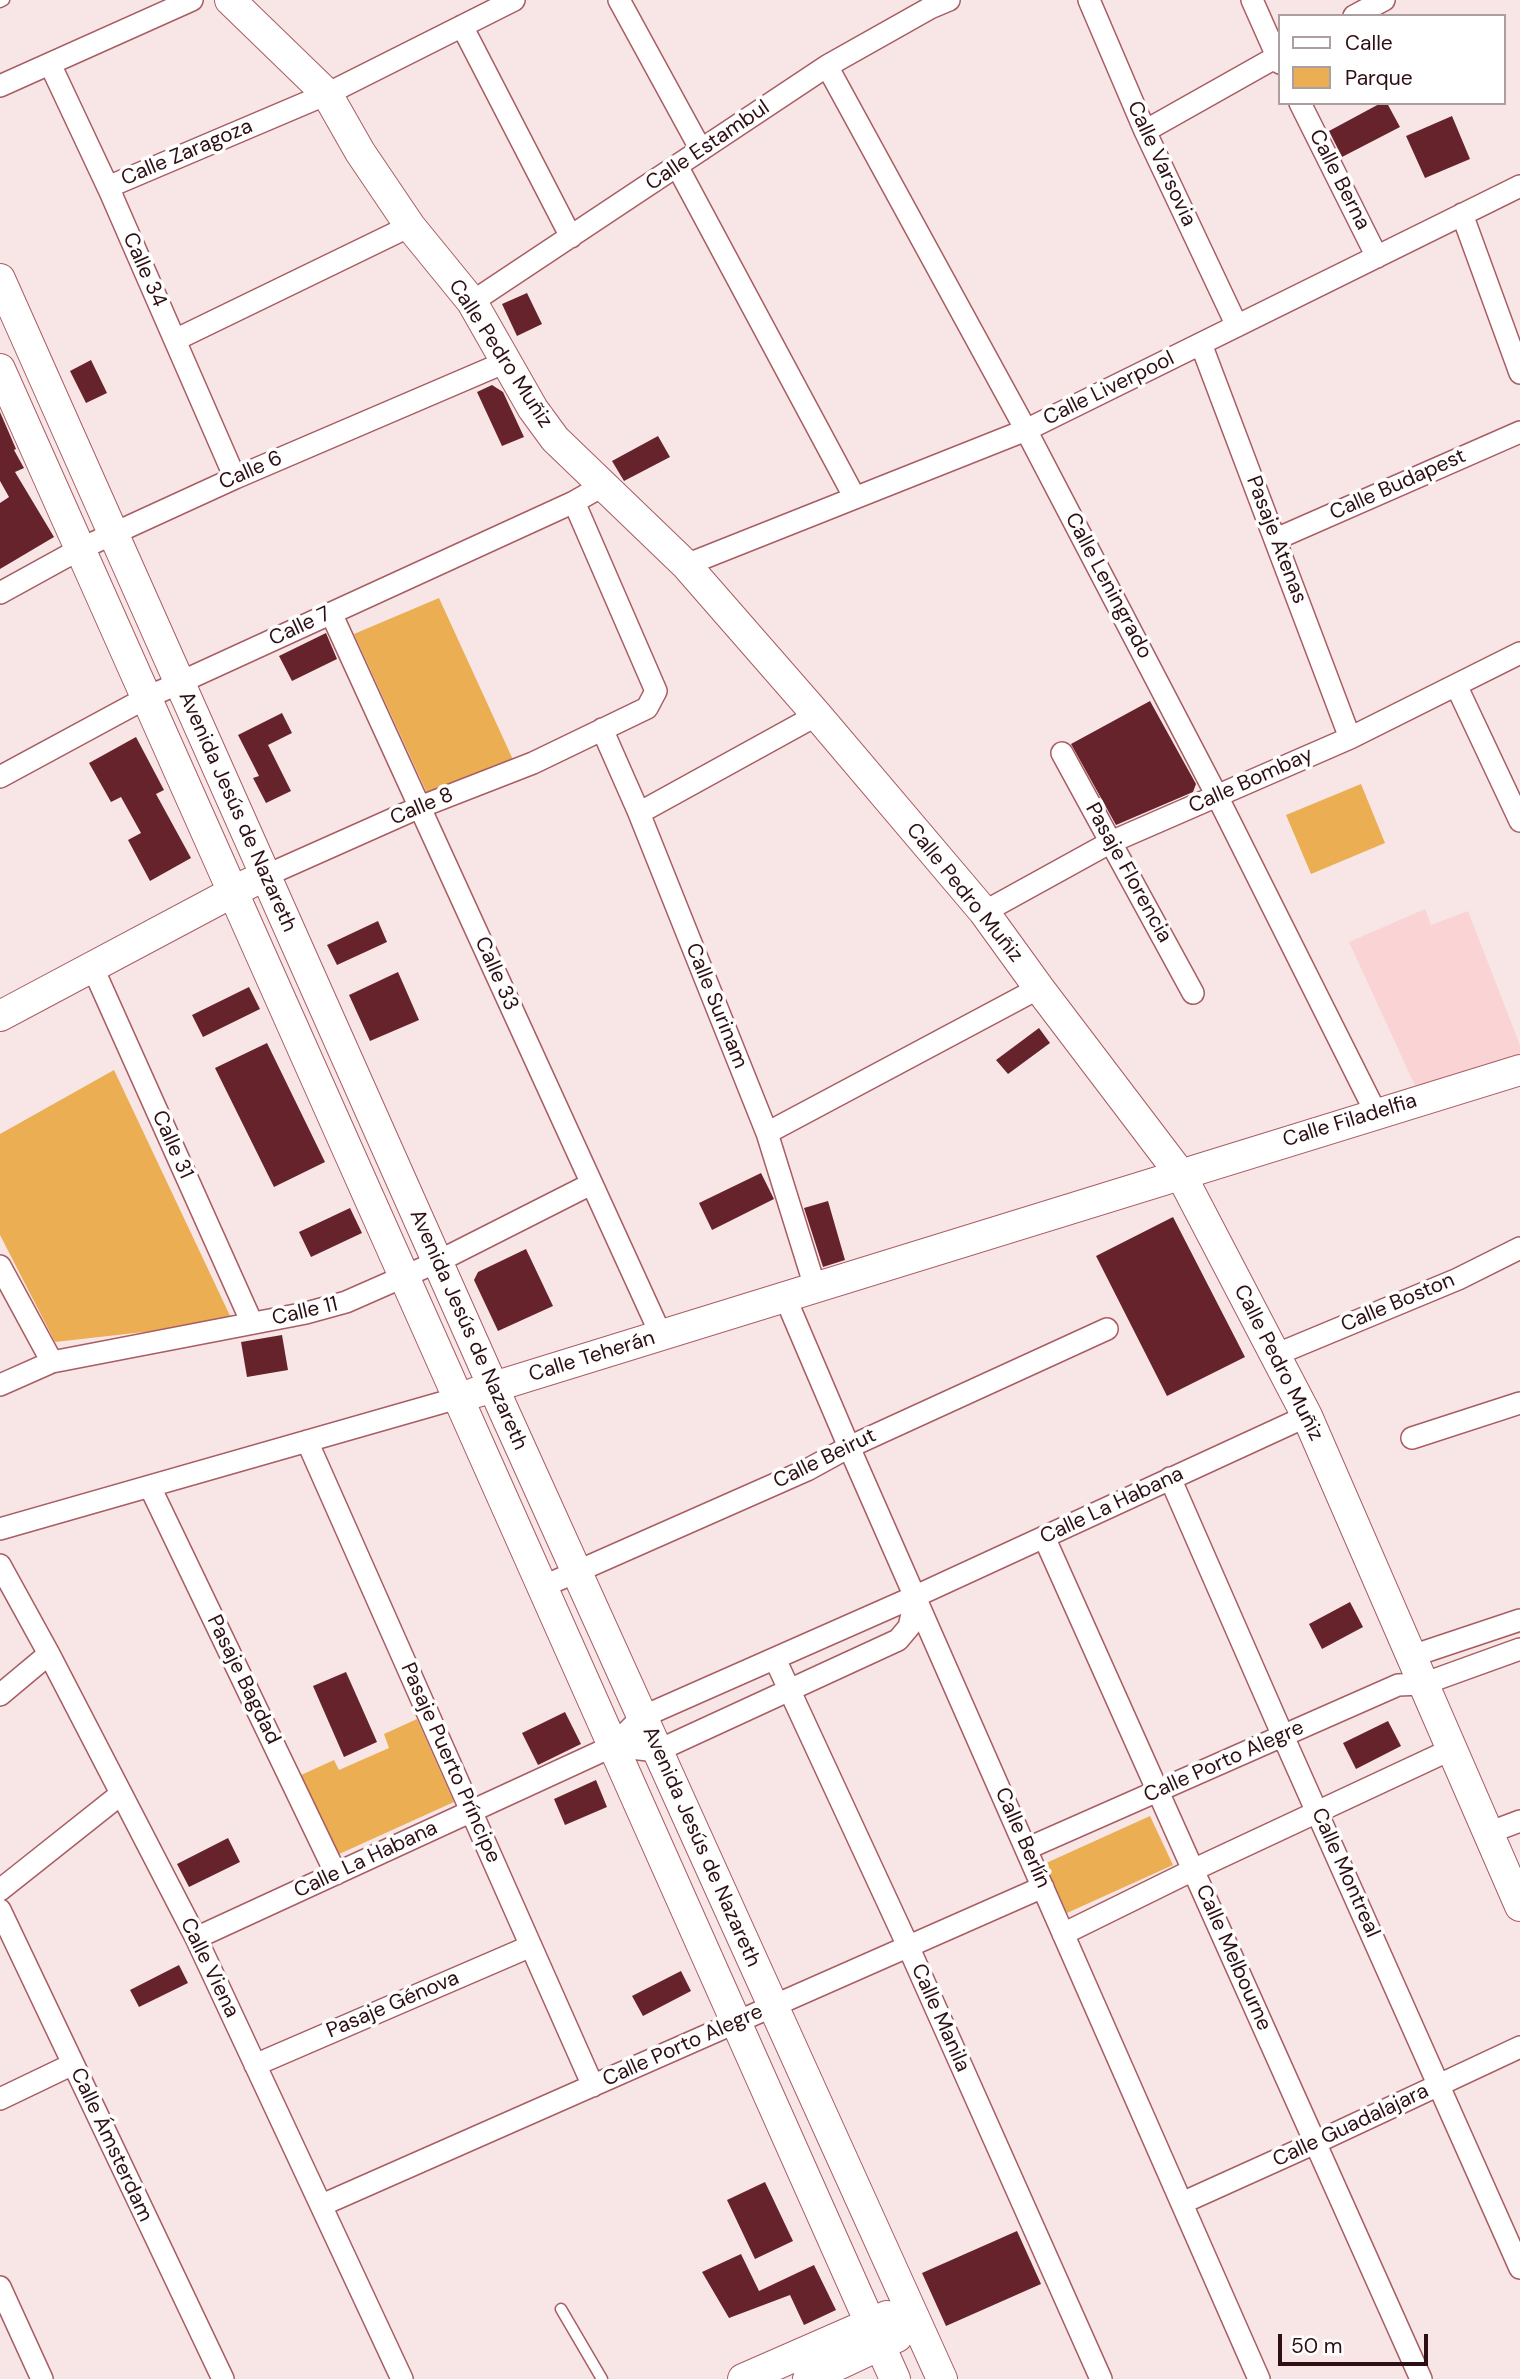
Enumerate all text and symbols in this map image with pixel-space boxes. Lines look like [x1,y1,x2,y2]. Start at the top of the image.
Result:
legend [1278,14,1506,105]
text: Calle [1345,29,1393,57]
text: Parque [1345,64,1413,92]
street label: Calle Estambul [641,95,775,197]
street label: Calle Varsovia [1121,97,1201,231]
street label: Calle Zaragoza [118,114,256,192]
street label: Calle Berna [1303,126,1375,234]
street label: Calle 34 [117,229,171,311]
street label: Calle Pedro Muñiz [443,275,557,433]
street label: Calle Liverpool [1039,346,1179,432]
street label: Calle Budapest [1326,444,1470,526]
street label: Calle 6 [215,446,287,496]
street label: Pasaje Atenas [1240,473,1312,607]
street label: Calle Leningrado [1059,509,1157,663]
street label: Calle 7 [265,602,335,652]
street label: Avenida Jesús de Nazareth [172,688,302,936]
street label: Calle Bombay [1185,742,1317,820]
street label: Calle 8 [387,782,457,832]
street label: Pasaje Florencia [1079,799,1177,947]
street label: Calle Pedro Muñiz [900,818,1028,968]
street label: Calle 33 [469,933,523,1015]
street label: Calle Surinam [679,940,753,1072]
street label: Calle Filadelfia [1280,1089,1420,1153]
street label: Calle 31 [146,1107,198,1183]
street label: Avenida Jesús de Nazareth [403,1206,533,1454]
street label: Calle Boston [1337,1268,1459,1338]
street label: Calle Pedro Muñiz [1228,1281,1328,1445]
street label: Calle 11 [270,1292,340,1332]
street label: Calle Teherán [526,1326,658,1388]
street label: Calle Beirut [770,1423,880,1495]
street label: Calle La Habana [1036,1462,1188,1550]
street label: Pasaje Bagdad [201,1611,285,1749]
street label: Pasaje Puerto Príncipe [394,1659,506,1867]
street label: Calle Porto Alegre [1140,1715,1308,1809]
street label: Avenida Jesús de Nazareth [636,1723,766,1971]
street label: Calle Berlín [989,1784,1055,1892]
street label: Calle Montreal [1305,1804,1385,1942]
street label: Calle La Habana [290,1816,442,1904]
street label: Calle Melbourne [1190,1881,1276,2035]
street label: Calle Viena [174,1914,244,2022]
street label: Calle Manila [905,1960,975,2076]
street label: Pasaje Génova [323,1966,463,2044]
street label: Calle Porto Alegre [599,1999,767,2093]
street label: Calle Ámsterdam [64,2064,158,2226]
street label: Calle Guadalajara [1269,2079,1433,2173]
scale bar [1282,2320,1432,2364]
text: 50 m [1291,2332,1342,2360]

